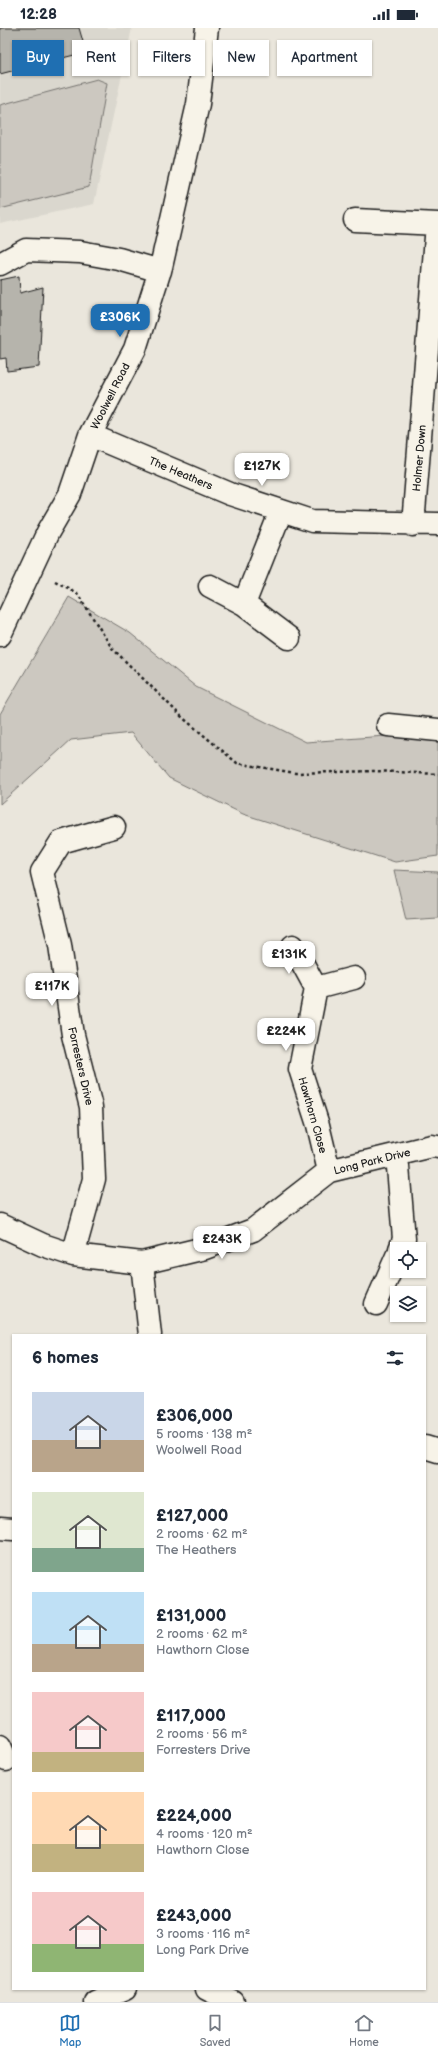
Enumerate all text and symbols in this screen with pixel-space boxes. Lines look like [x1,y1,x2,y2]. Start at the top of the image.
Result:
text: 12:28 [20,5,57,24]
chip: Buy [12,40,64,76]
chip: Rent [72,40,130,76]
chip: Filters [138,40,205,76]
chip: New [213,40,269,76]
chip: Apartment [277,40,372,76]
pin: £306K [92,304,148,338]
text: £306K [100,309,140,325]
street label: Woolwell Road [88,361,133,432]
street label: Holmer Down [410,424,429,492]
pin: £127K [234,453,290,487]
street label: The Heathers [147,454,215,493]
text: £127K [243,458,281,474]
pin: £131K [261,941,317,975]
text: £131K [271,946,307,962]
pin: £117K [24,973,80,1007]
text: £117K [34,978,70,994]
pin: £224K [258,1018,314,1052]
text: £224K [266,1023,306,1039]
street label: Forresters Drive [65,1026,96,1107]
street label: Hawthorn Close [295,1075,330,1155]
street label: Long Park Drive [332,1146,412,1177]
pin: £243K [194,1226,250,1260]
text: £243K [202,1231,242,1247]
map controls [390,1242,426,1322]
button: locate [390,1242,426,1278]
button: layers [390,1286,426,1322]
icon: filters [384,1347,406,1369]
text: 6 homes [32,1348,99,1368]
text: £306,000 [156,1406,233,1426]
icon: home [64,1408,112,1456]
text: 5 rooms · 138 m² [156,1426,252,1442]
text: Woolwell Road [156,1442,242,1458]
text: £127,000 [156,1506,228,1526]
icon: home [64,1508,112,1556]
text: 2 rooms · 62 m² [156,1526,248,1542]
text: The Heathers [156,1542,236,1558]
text: £131,000 [156,1606,226,1626]
icon: home [64,1608,112,1656]
text: 2 rooms · 62 m² [156,1626,248,1642]
text: Hawthorn Close [156,1642,249,1658]
text: £117,000 [156,1706,226,1726]
icon: home [64,1708,112,1756]
text: 2 rooms · 56 m² [156,1726,247,1742]
text: Forresters Drive [156,1742,251,1758]
text: £224,000 [156,1806,232,1826]
icon: home [64,1808,112,1856]
text: 4 rooms · 120 m² [156,1826,253,1842]
text: Hawthorn Close [156,1842,249,1858]
text: £243,000 [156,1906,232,1926]
icon: home [64,1908,112,1956]
text: 3 rooms · 116 m² [156,1926,250,1942]
text: Long Park Drive [156,1942,249,1958]
tab: Map [59,2012,81,2049]
tab: Saved [200,2012,231,2049]
tab: Home [349,2012,379,2049]

